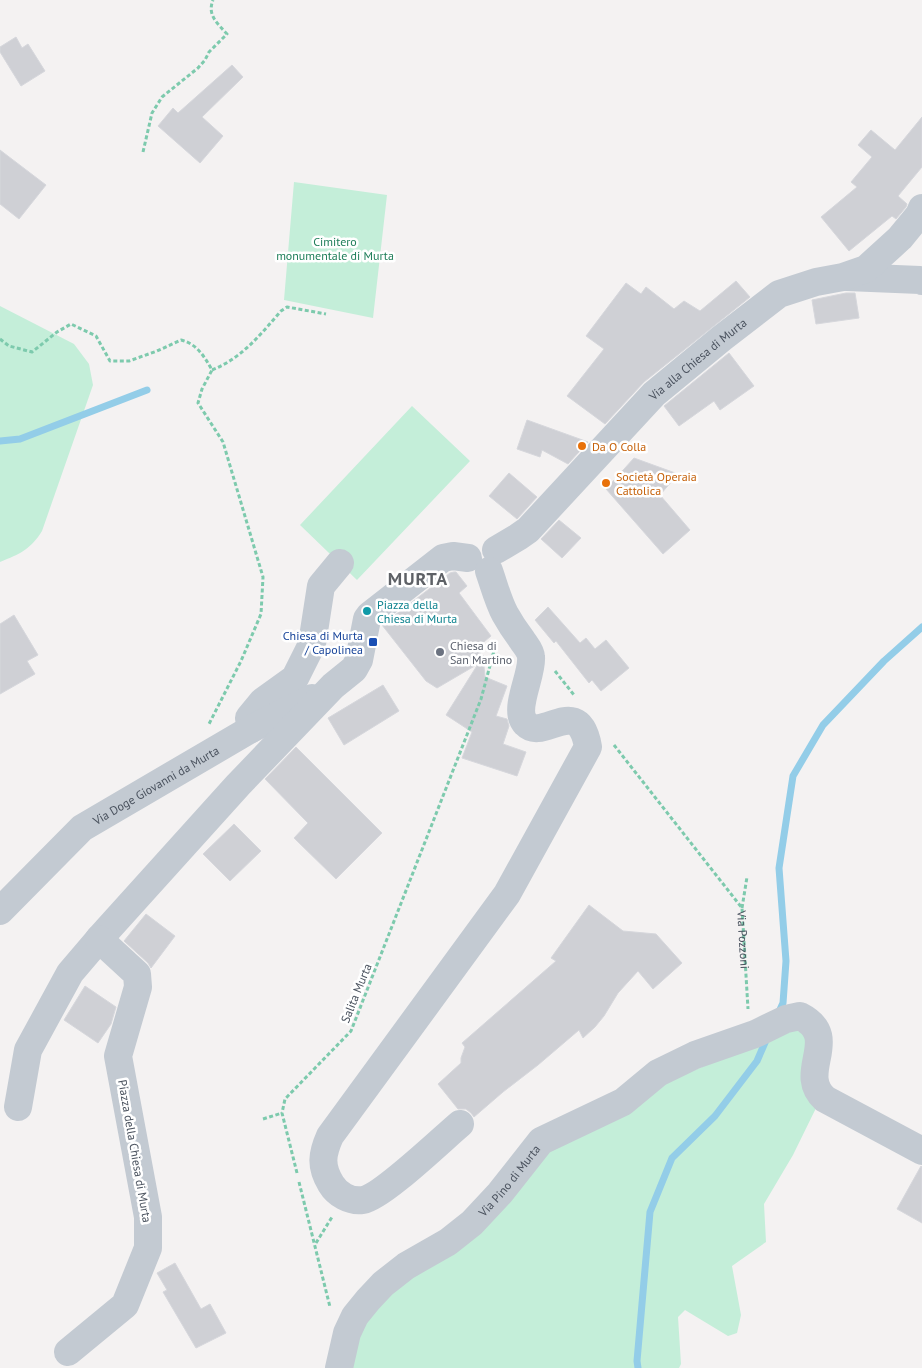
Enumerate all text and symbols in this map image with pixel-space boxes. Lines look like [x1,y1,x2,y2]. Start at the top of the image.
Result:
park label: Cimitero monumentale di Murta [276,234,394,263]
street label: Via alla Chiesa di Murta [644,315,749,404]
place label: Da O Colla [592,439,646,454]
marker: Da O Colla [576,440,588,452]
place label: Società Operaia Cattolica [616,469,697,498]
marker: Società Operaia Cattolica [600,477,612,489]
district label: MURTA [388,567,448,590]
place label: Piazza della Chiesa di Murta [377,597,457,626]
marker: Piazza della Chiesa di Murta [361,605,373,617]
place label: Chiesa di Murta / Capolinea [283,628,363,657]
marker: Chiesa di Murta / Capolinea [367,636,379,648]
place label: Chiesa di San Martino [450,638,512,667]
marker: Chiesa di San Martino [434,646,446,658]
street label: Via Doge Giovanni da Murta [89,742,221,828]
street label: Via Pozzoni [735,909,753,969]
street label: Salita Murta [337,961,375,1025]
street label: Piazza della Chiesa di Murta [115,1078,155,1224]
street label: Via Pino di Murta [474,1141,543,1220]

